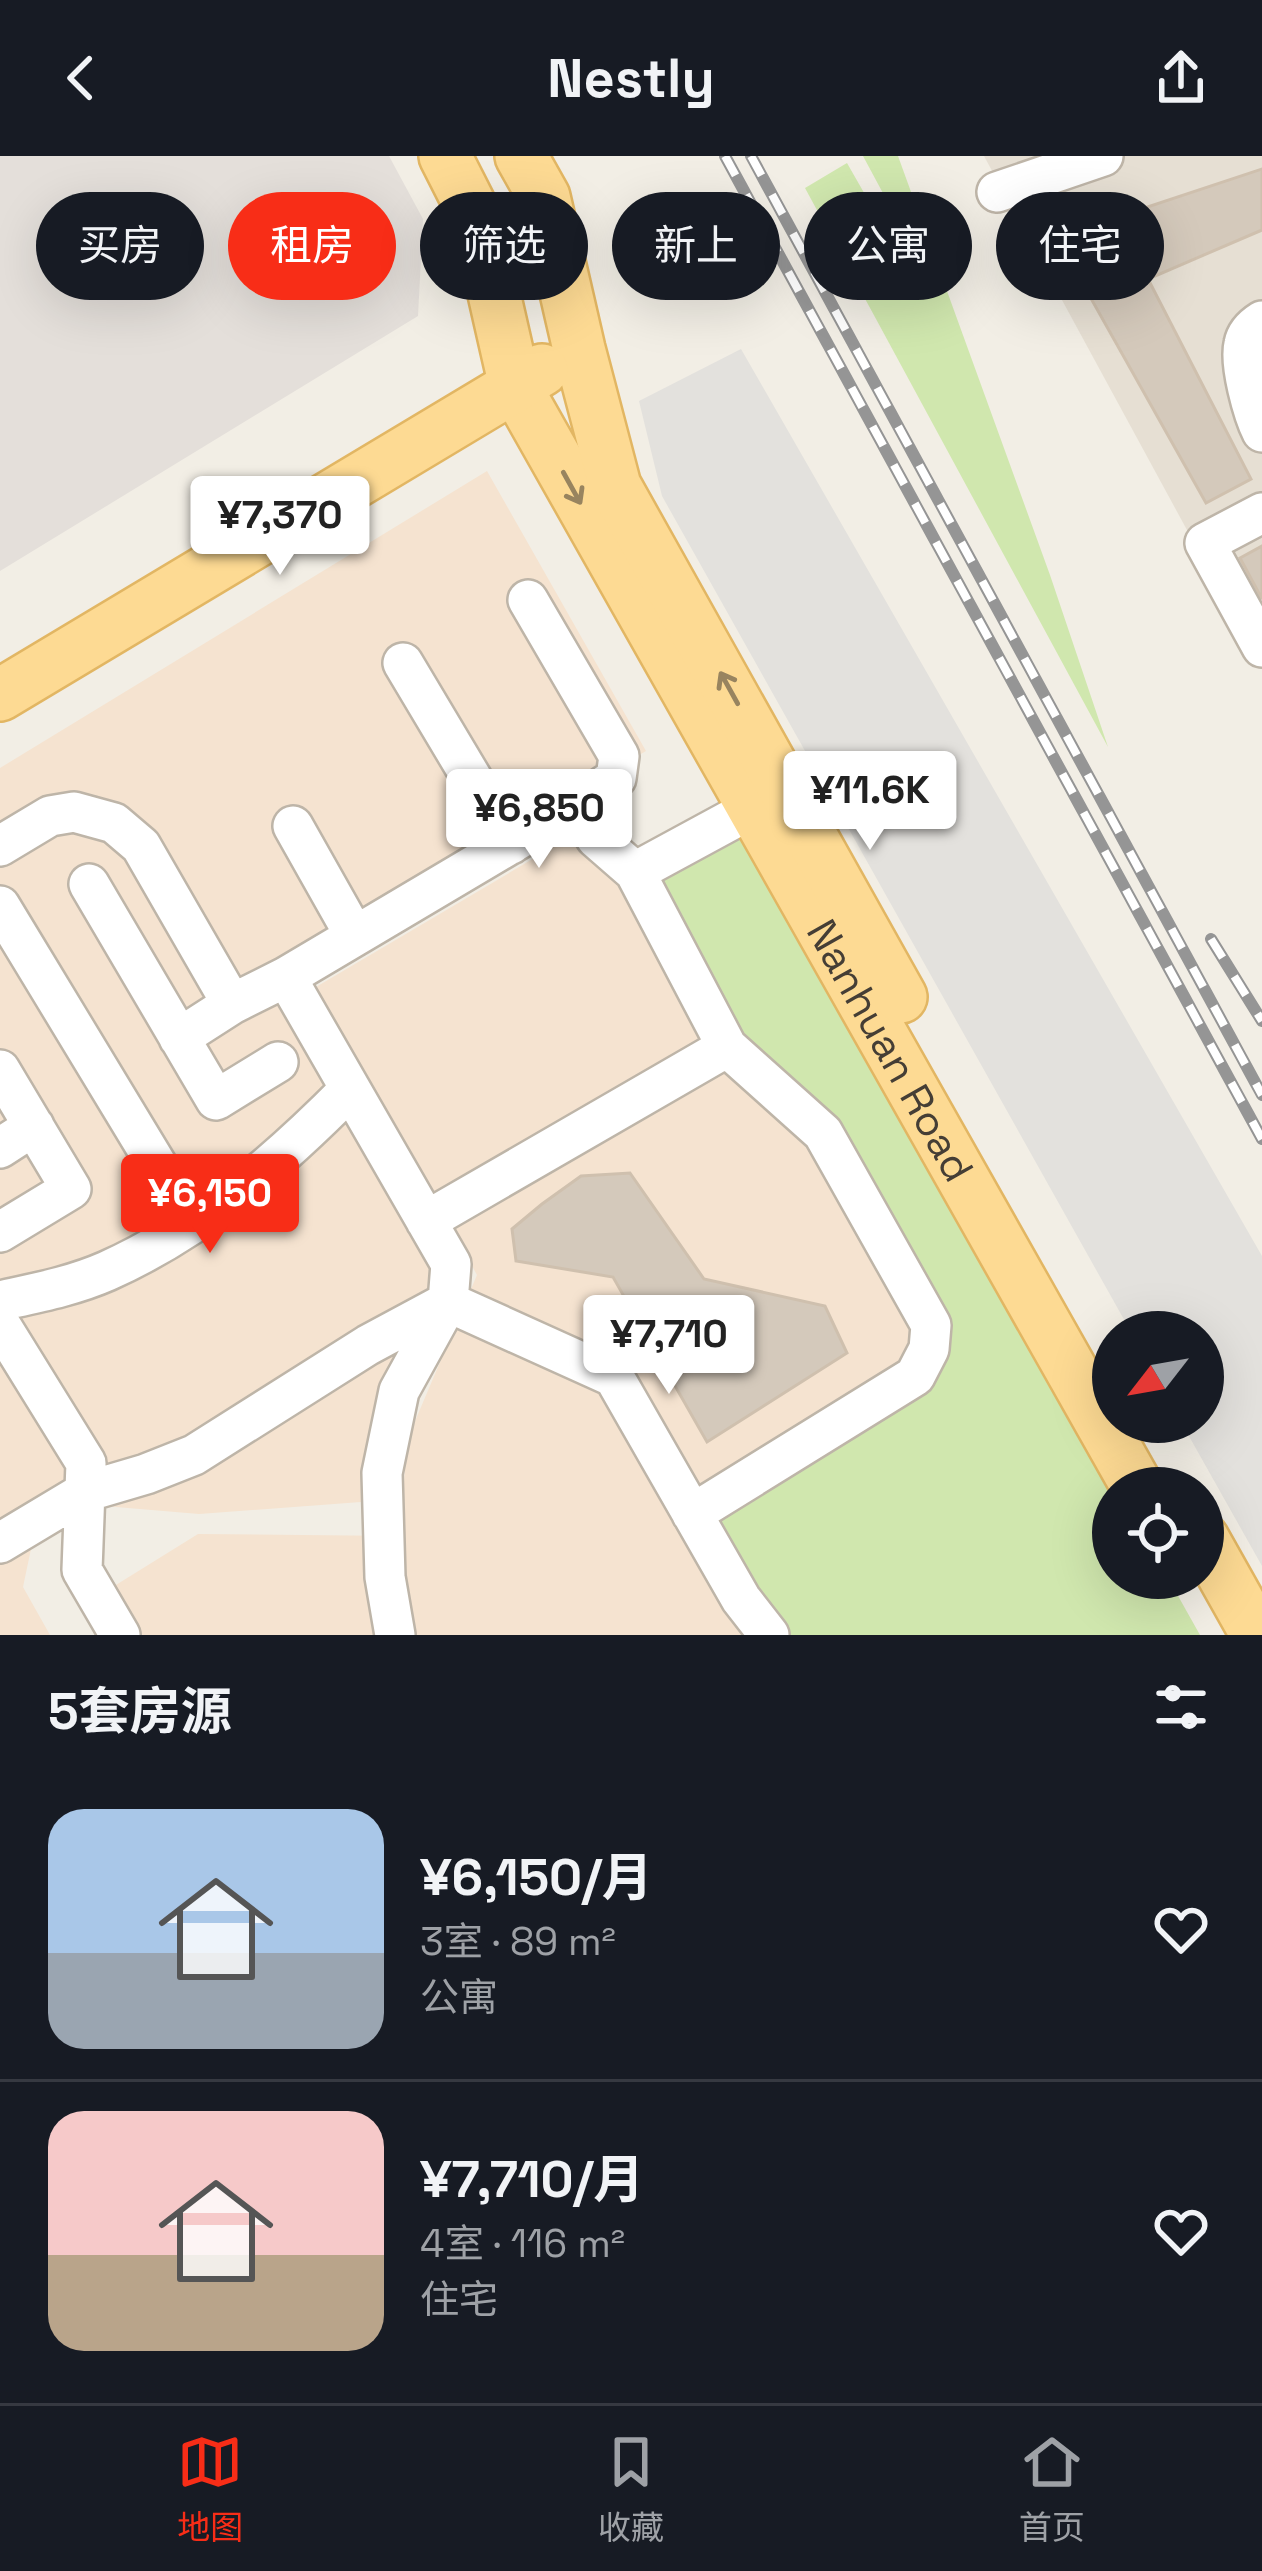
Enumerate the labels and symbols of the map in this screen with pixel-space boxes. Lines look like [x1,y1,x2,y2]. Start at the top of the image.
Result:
one-way arrow [561,469,585,504]
pin: ¥7,370 [182,476,378,578]
one-way arrow [716,672,740,707]
pin: ¥11.6K [772,751,968,853]
pin: ¥6,850 [441,769,637,871]
street label: Nanhuan Road [795,910,986,1191]
pin: ¥6,150 [112,1154,308,1256]
pin: ¥7,710 [571,1295,767,1397]
north arrow [1092,1311,1224,1443]

